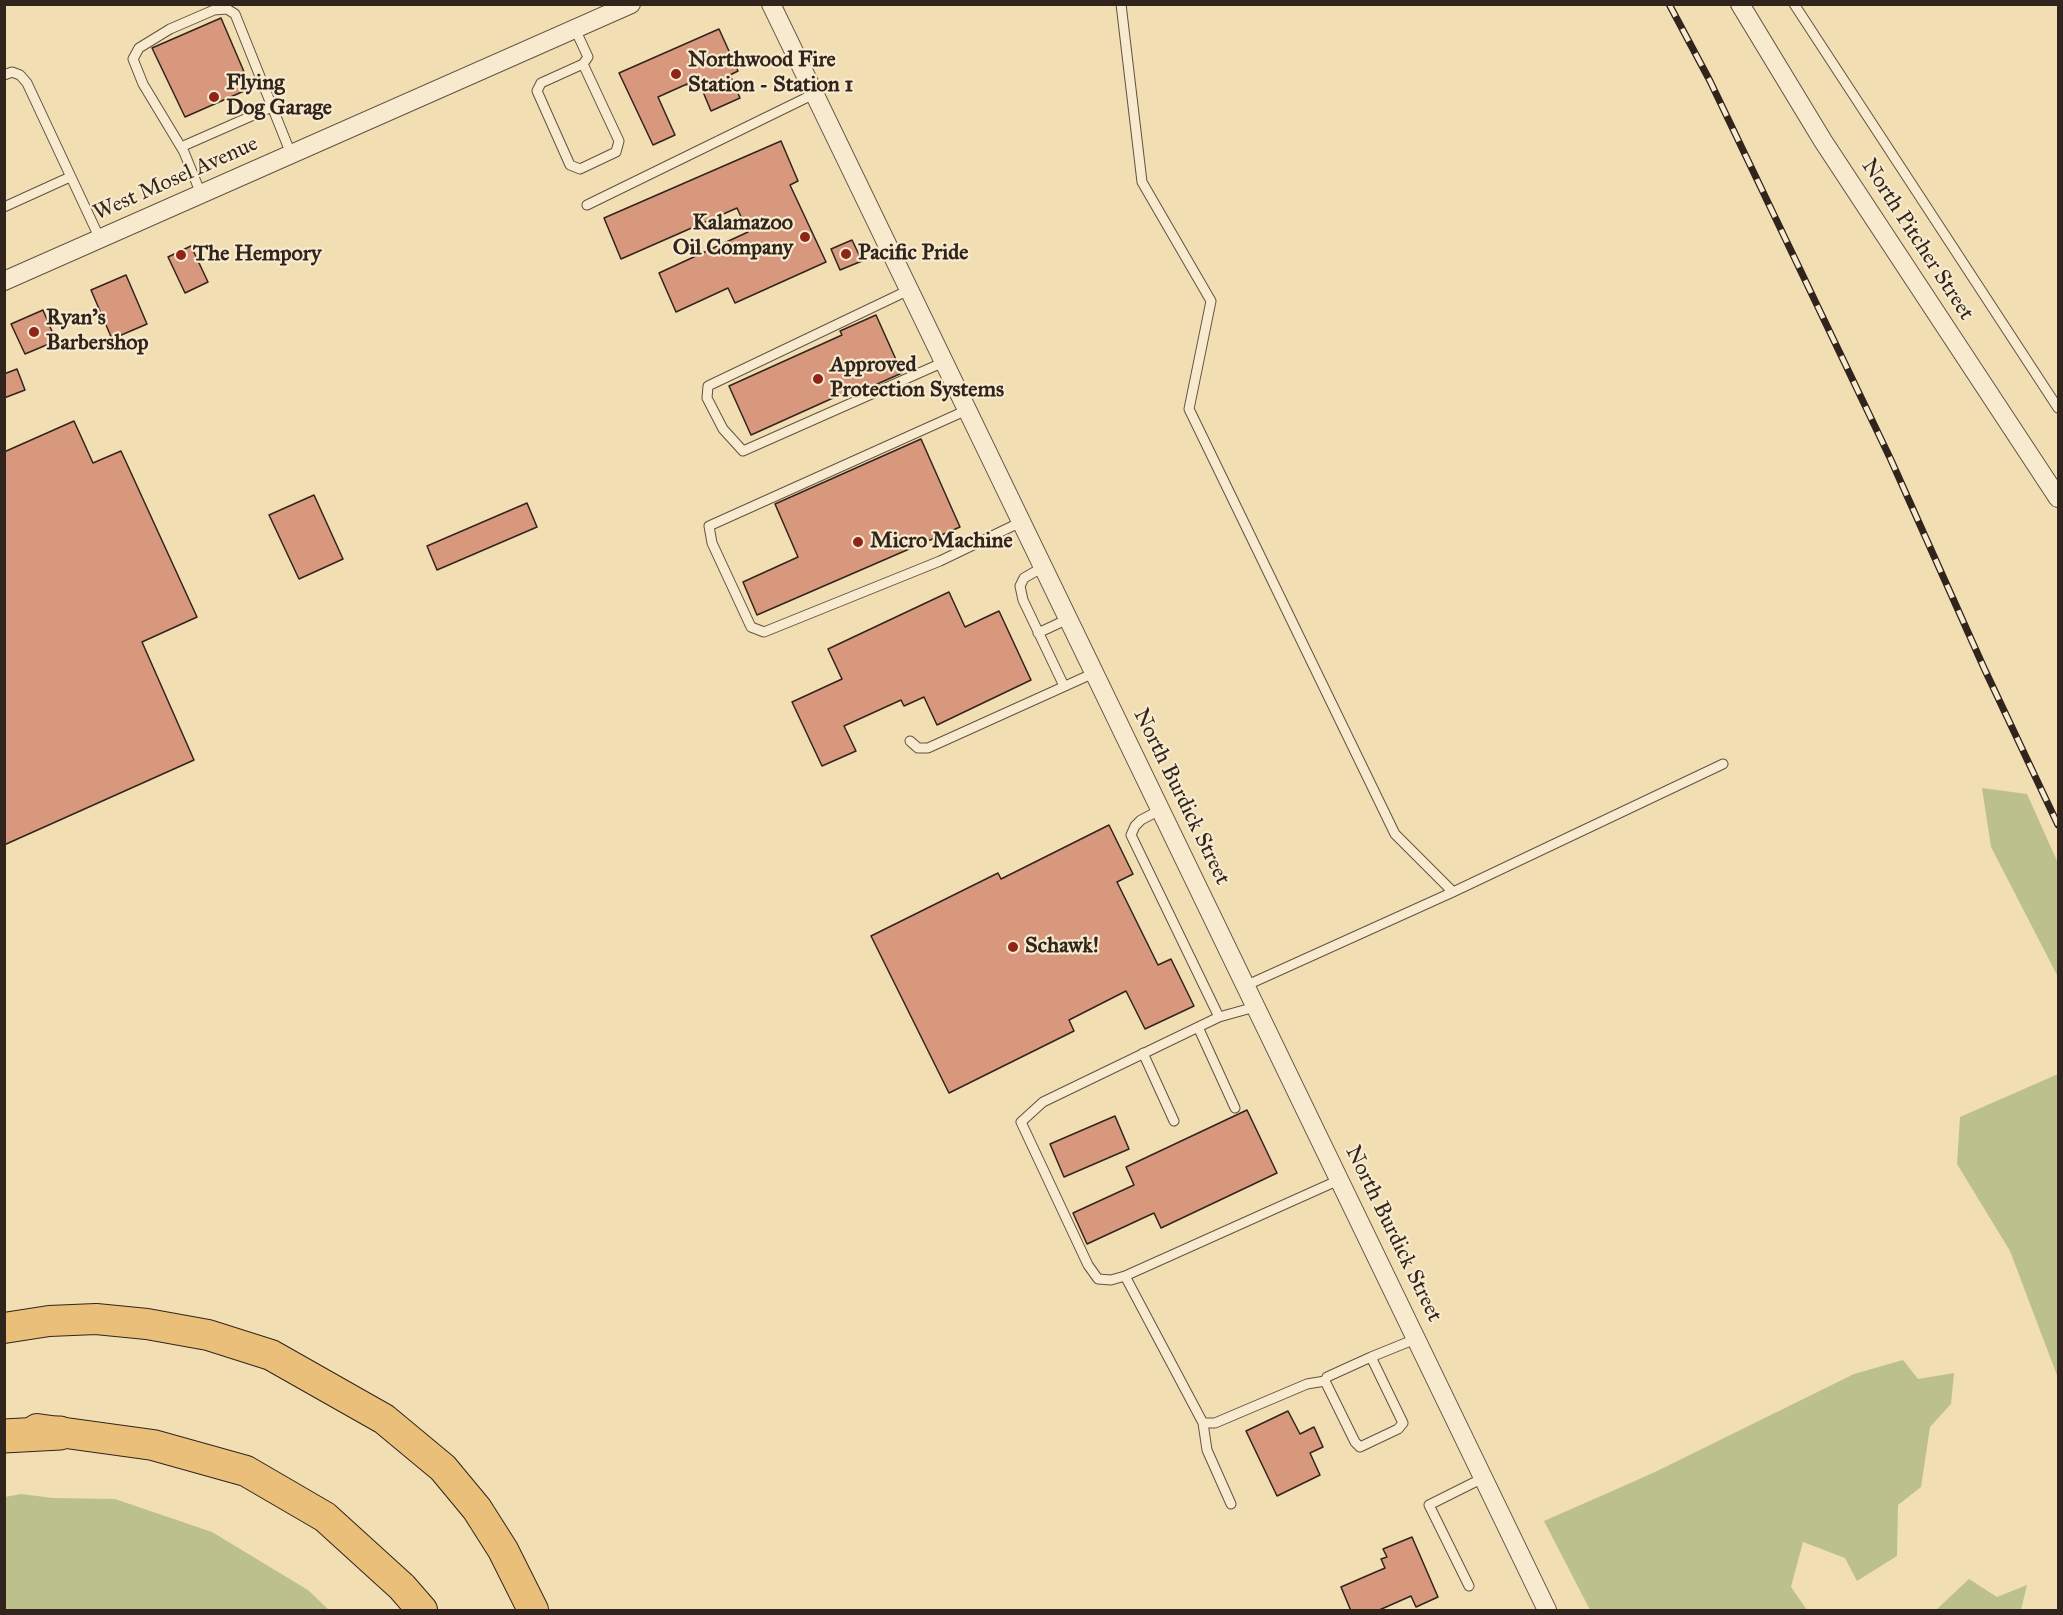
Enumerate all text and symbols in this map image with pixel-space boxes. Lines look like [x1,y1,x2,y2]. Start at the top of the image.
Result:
place label: Northwood Fire Station - Station 1 [688,48,853,100]
marker: Northwood Fire Station - Station 1 [669,67,683,81]
place label: Flying Dog Garage [226,71,332,122]
marker: Flying Dog Garage [207,90,221,104]
street label: West Mosel Avenue [90,131,262,227]
street label: North Pitcher Street [1855,154,1979,326]
place label: Kalamazoo Oil Company [673,211,793,262]
marker: Kalamazoo Oil Company [798,230,812,244]
place label: Pacific Pride [858,241,968,267]
place label: The Hempory [193,242,321,268]
marker: Pacific Pride [839,247,853,261]
marker: The Hempory [174,248,188,262]
place label: Ryan's Barbershop [46,306,149,358]
marker: Ryan's Barbershop [27,325,41,339]
place label: Approved Protection Systems [830,353,1004,404]
marker: Approved Protection Systems [811,372,825,386]
place label: Micro Machine [870,529,1013,555]
marker: Micro Machine [851,535,865,549]
street label: North Burdick Street [1127,705,1235,889]
place label: Schawk! [1025,934,1099,960]
marker: Schawk! [1006,940,1020,954]
street label: North Burdick Street [1339,1142,1447,1326]

